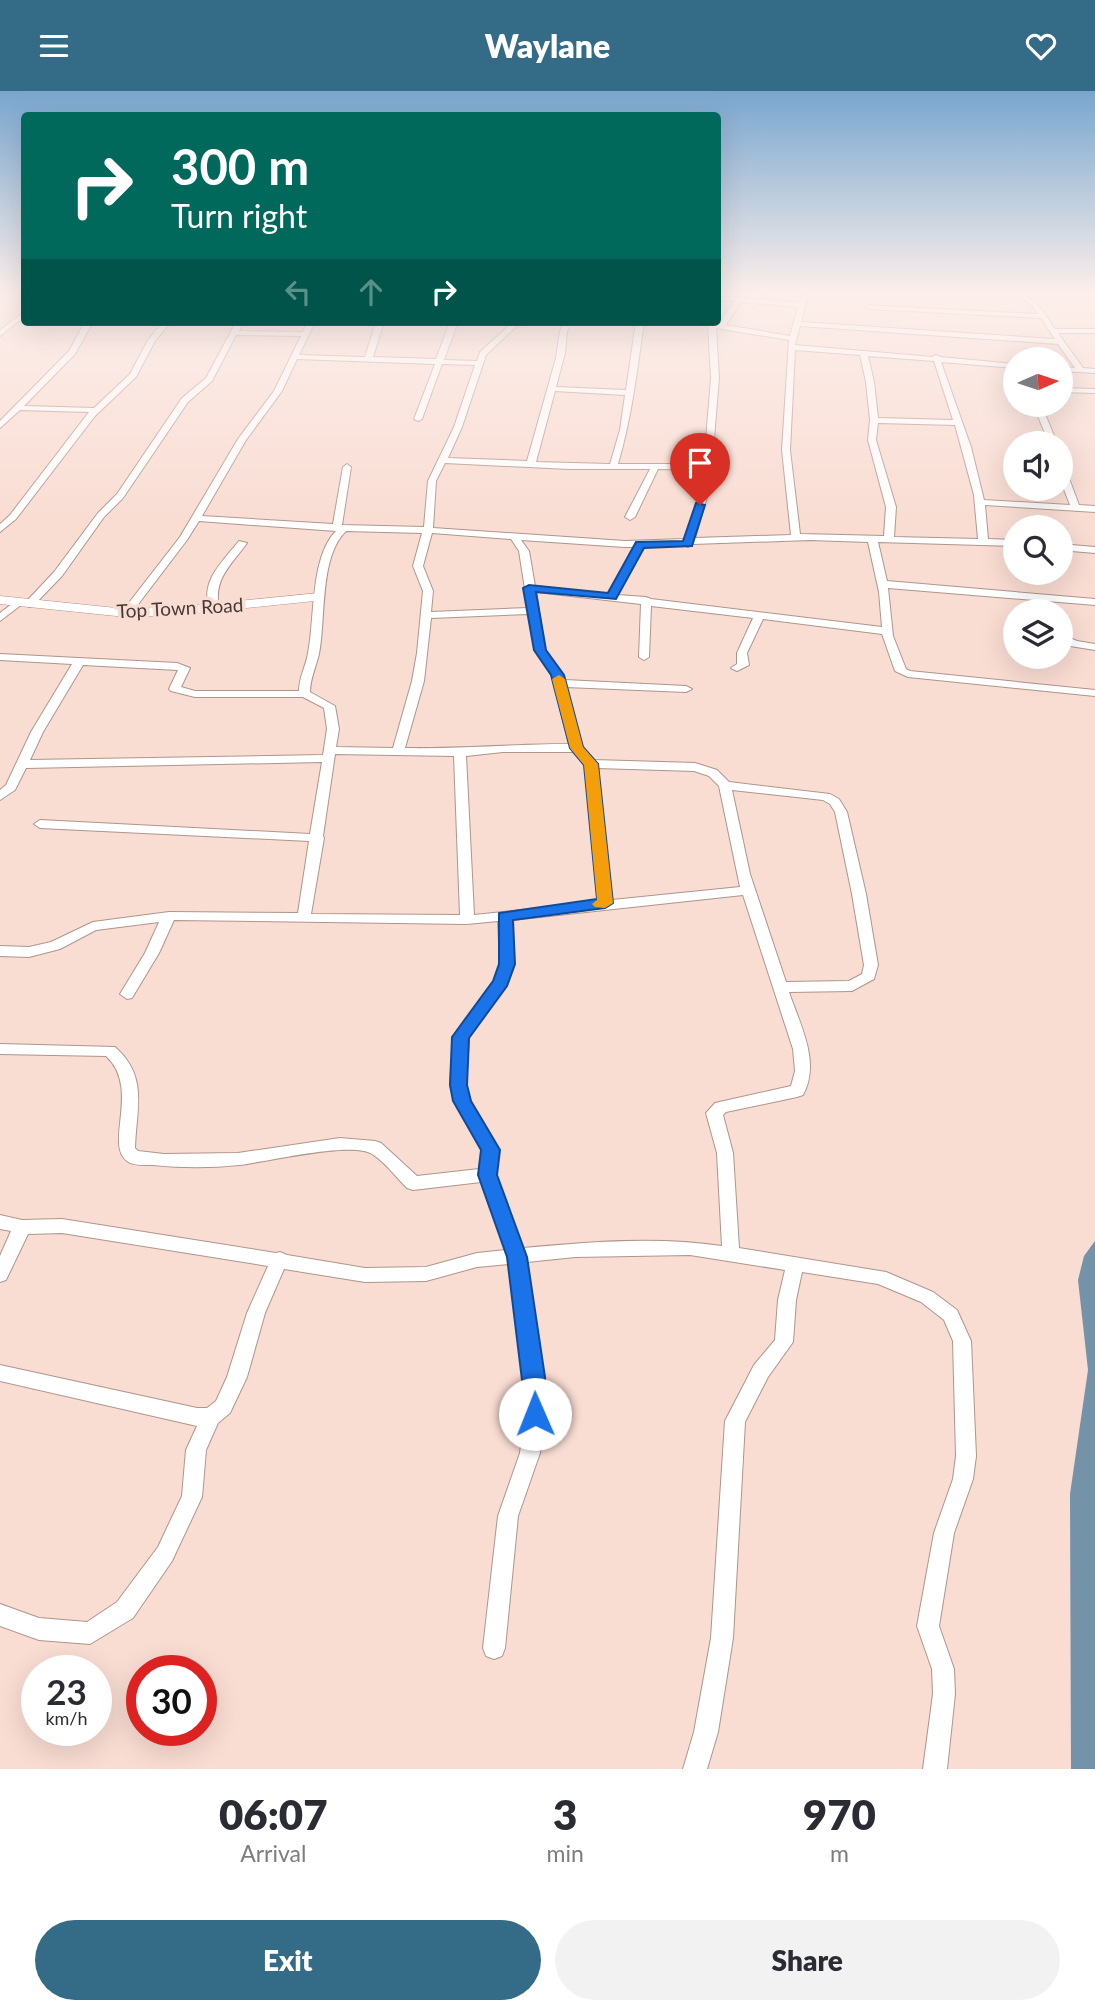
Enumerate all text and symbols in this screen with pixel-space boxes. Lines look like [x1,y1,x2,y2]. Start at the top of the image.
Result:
text: Waylane [485,26,610,65]
icon: menu [35,27,73,65]
icon: heart [1022,27,1060,65]
text: 300 m [171,137,309,195]
icon: right [56,140,147,231]
text: Turn right [171,196,307,235]
icon: left [279,273,317,311]
icon: ahead [352,273,390,311]
icon: right [425,273,463,311]
north arrow [1003,347,1073,417]
map controls [1003,347,1073,669]
button: sound [1003,431,1073,501]
pin [670,433,730,505]
icon: arrive [681,444,719,482]
button: search [1003,515,1073,585]
street label: Top Town Road [116,593,244,622]
button: layers [1003,599,1073,669]
position arrow [498,1377,572,1451]
speed limit sign: 30 [126,1655,217,1746]
text: 23 [46,1670,87,1712]
text: km/h [45,1707,88,1729]
text: 06:07 [219,1789,328,1839]
text: 3 [553,1789,577,1839]
text: 970 [803,1789,876,1839]
text: Arrival [240,1839,306,1867]
text: min [547,1839,584,1867]
text: m [830,1839,849,1867]
button: Exit [35,1920,541,2000]
button: Share [555,1920,1060,2000]

